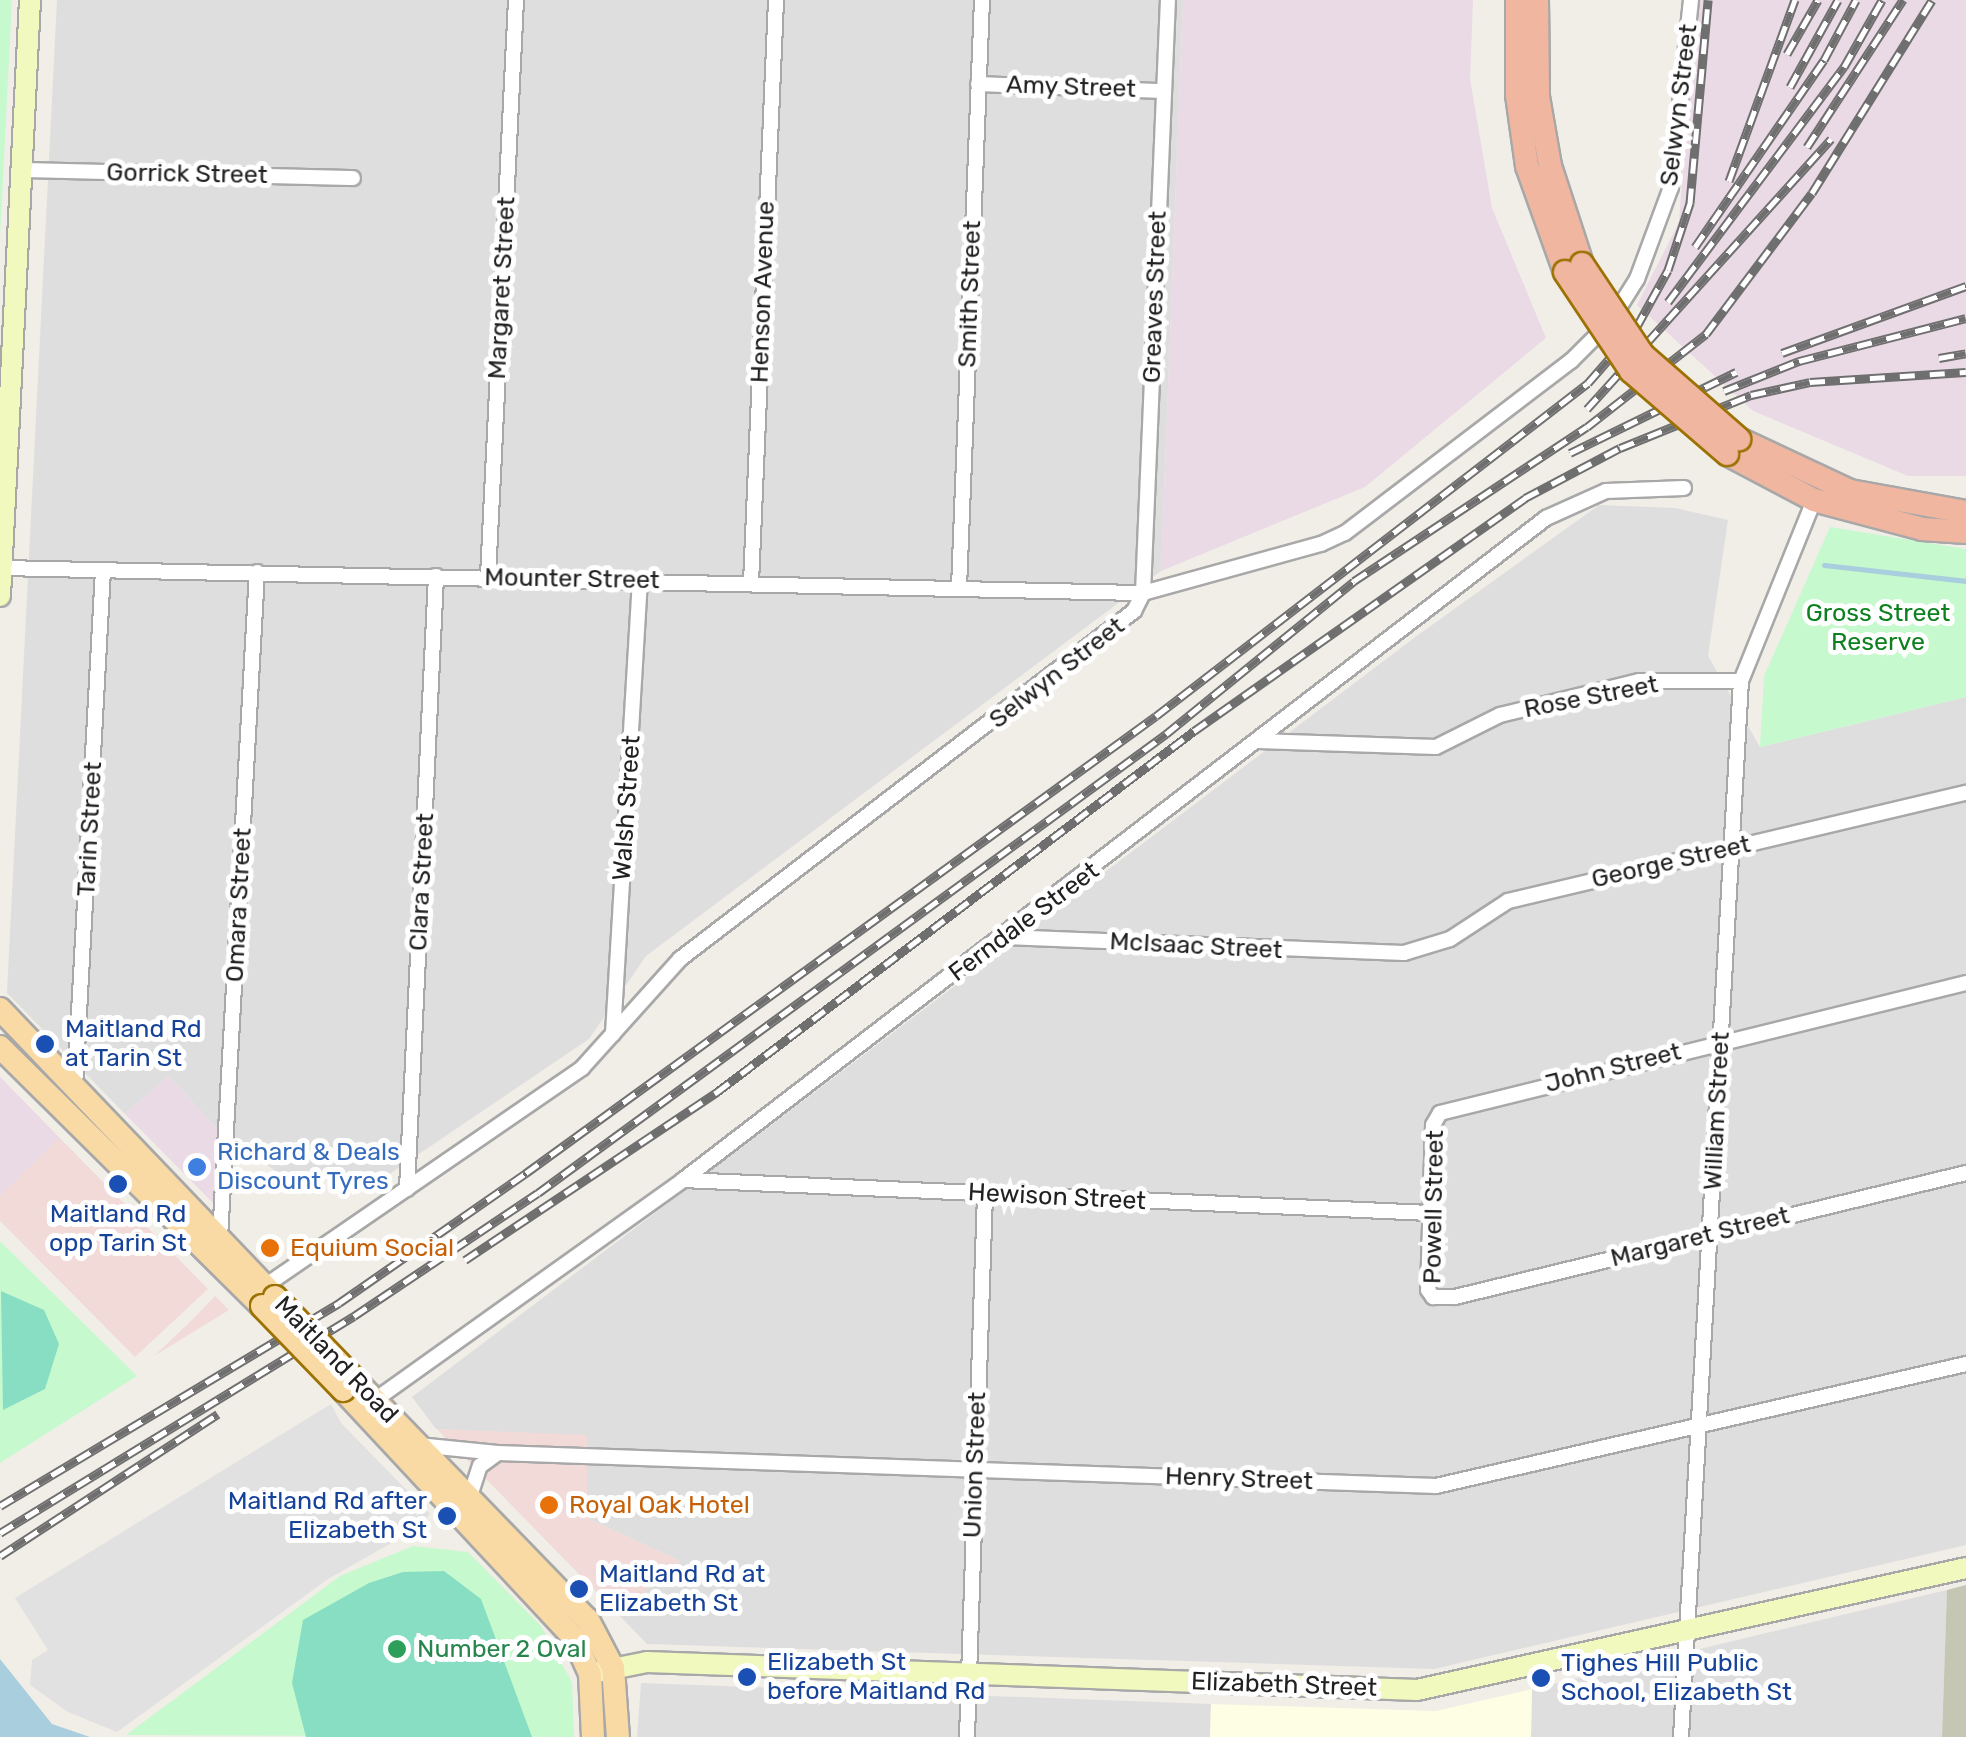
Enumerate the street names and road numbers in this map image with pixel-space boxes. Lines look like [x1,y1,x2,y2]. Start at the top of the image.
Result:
street label: Selwyn Street [1654,22,1704,188]
street label: Amy Street [1005,70,1137,104]
street label: Gorrick Street [106,158,268,190]
street label: Margaret Street [482,196,522,380]
street label: Henson Avenue [745,200,781,384]
street label: Greaves Street [1137,210,1173,384]
street label: Smith Street [952,220,988,368]
street label: Mounter Street [484,562,660,596]
street label: Selwyn Street [984,611,1130,735]
street label: Rose Street [1522,669,1660,725]
street label: Walsh Street [607,734,647,882]
street label: Tarin Street [71,761,109,897]
street label: Clara Street [403,812,441,952]
street label: Omara Street [220,827,258,983]
street label: George Street [1589,829,1753,895]
street label: Ferndale Street [943,856,1105,988]
street label: McIsaac Street [1109,926,1283,966]
street label: William Street [1698,1031,1736,1191]
street label: John Street [1542,1037,1684,1099]
street label: Powell Street [1418,1130,1450,1284]
street label: Hewison Street [967,1177,1147,1217]
street label: Margaret Street [1608,1200,1792,1274]
street label: Maitland Road [268,1290,404,1430]
street label: Union Street [957,1391,993,1539]
street label: Henry Street [1164,1461,1314,1497]
street label: Elizabeth Street [1191,1667,1377,1703]

